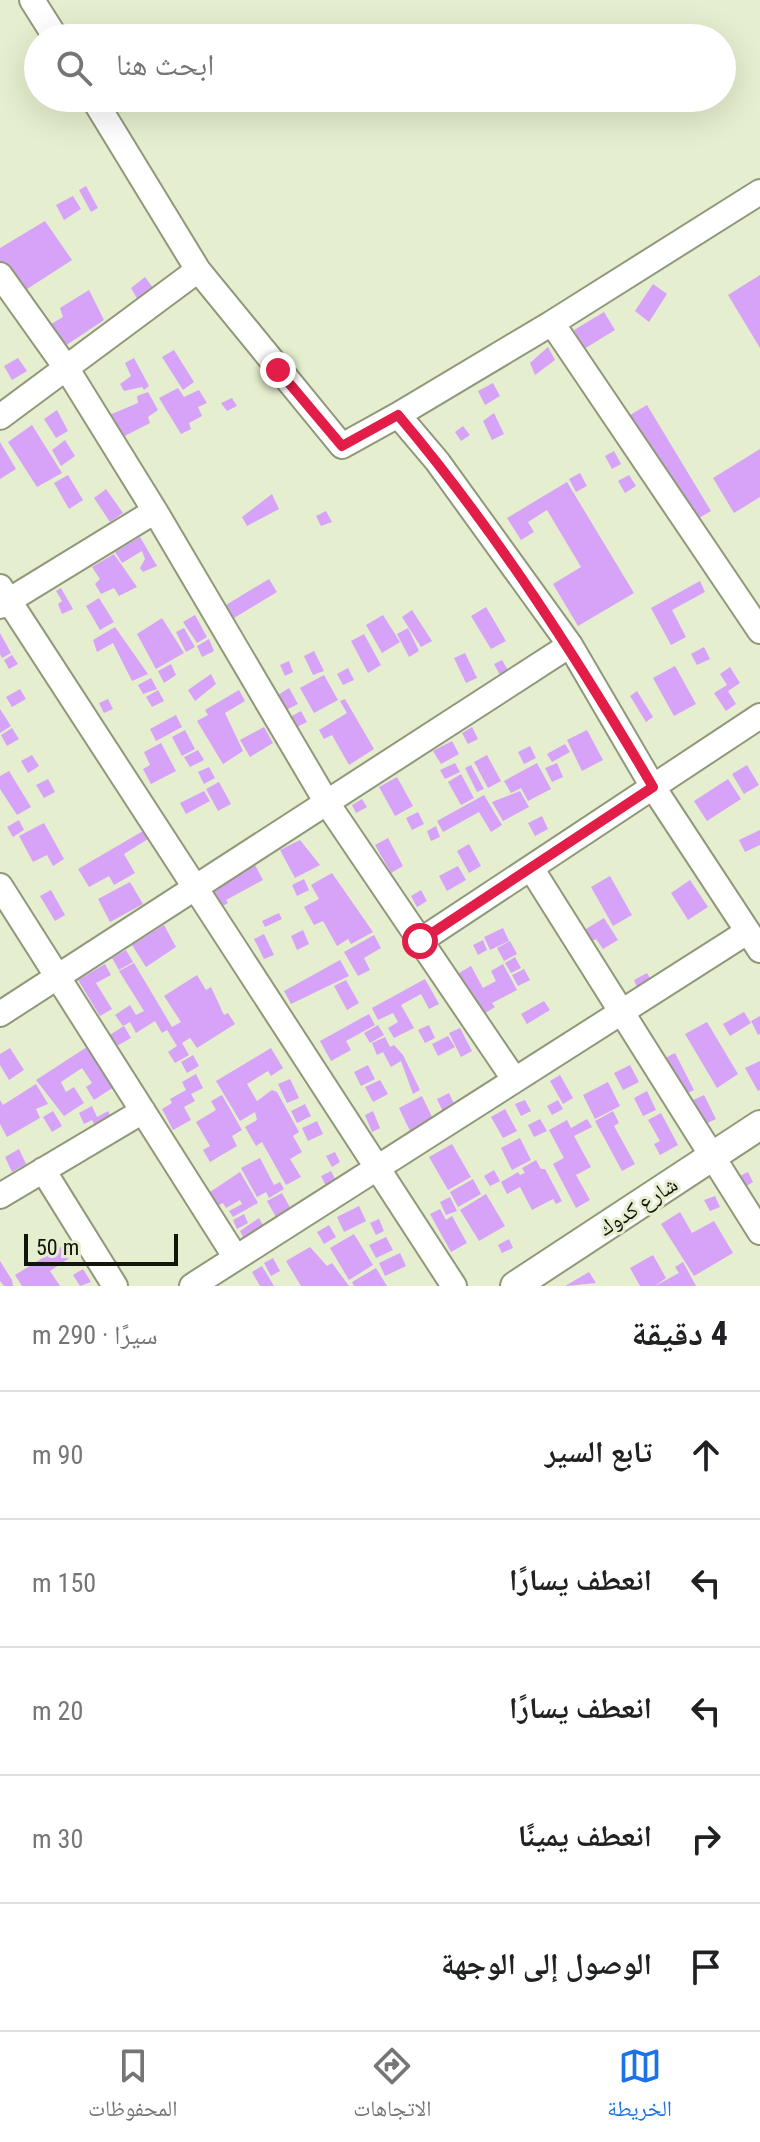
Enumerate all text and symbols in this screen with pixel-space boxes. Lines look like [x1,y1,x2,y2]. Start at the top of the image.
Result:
search box [24,24,736,112]
icon: search [52,46,96,90]
text: ابحث هنا [116,47,214,82]
route end [260,352,296,388]
route start [402,923,438,959]
street label: شارع كدوك [594,1171,683,1242]
scale bar [24,1230,178,1266]
text: 50 m [36,1235,79,1260]
text: 4 دقيقة [632,1313,728,1353]
text: سيرًا · 290 m [32,1320,158,1350]
icon: ahead [684,1433,728,1477]
text: تابع السير [545,1434,652,1469]
text: 90 m [32,1440,83,1470]
icon: left [684,1561,728,1605]
text: انعطف يسارًا [509,1562,652,1597]
text: 150 m [32,1568,96,1598]
icon: left [684,1689,728,1733]
text: انعطف يسارًا [509,1690,652,1725]
text: 20 m [32,1696,83,1726]
icon: right [684,1817,728,1861]
text: انعطف يمينًا [518,1818,652,1853]
text: 30 m [32,1824,83,1854]
icon: arrive [684,1945,728,1989]
text: الوصول إلى الوجهة [441,1946,652,1981]
tab: المحفوظات [88,2044,177,2130]
tab: الاتجاهات [353,2044,431,2130]
tab: الخريطة [607,2044,672,2130]

